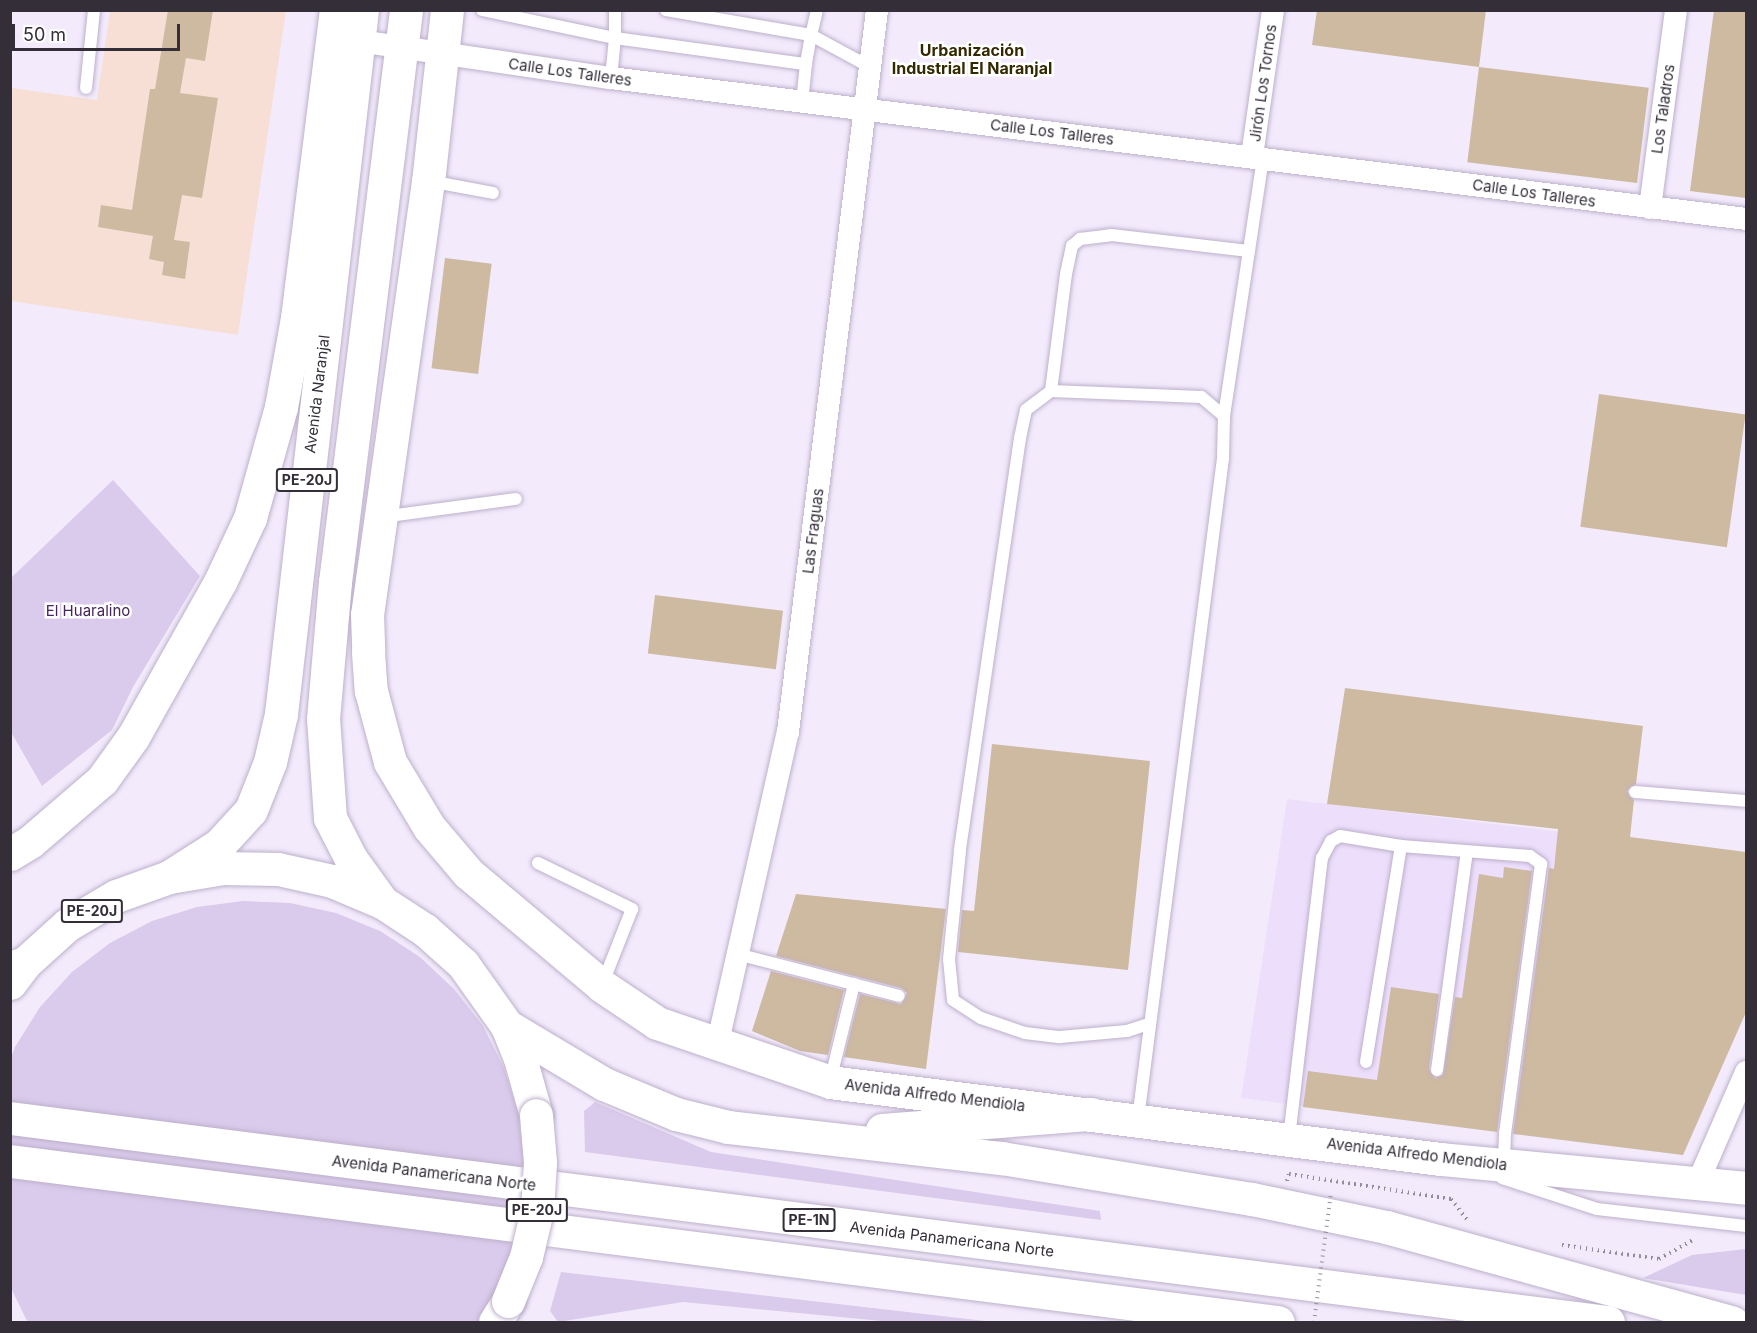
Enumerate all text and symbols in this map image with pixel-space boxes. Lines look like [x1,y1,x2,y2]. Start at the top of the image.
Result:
scale bar [15,12,183,50]
street label: Jirón Los Tornos [1246,23,1280,143]
text: 50 m [23,24,66,45]
district label: Urbanización Industrial El Naranjal [892,40,1052,78]
street label: Calle Los Talleres [507,54,633,90]
street label: Los Taladros [1648,63,1678,155]
street label: Calle Los Talleres [989,115,1115,149]
street label: Calle Los Talleres [1471,175,1597,211]
street label: Avenida Naranjal [301,334,333,454]
road number: PE-20J [276,469,338,491]
street label: Las Fraguas [799,487,827,575]
park label: El Huaralino [46,602,130,620]
road number: PE-20J [60,900,124,922]
street label: Avenida Alfredo Mendiola [844,1075,1026,1115]
street label: Avenida Alfredo Mendiola [1326,1134,1508,1174]
street label: Avenida Panamericana Norte [331,1152,537,1194]
road number: PE-20J [506,1199,568,1221]
road number: PE-1N [782,1209,836,1231]
street label: Avenida Panamericana Norte [849,1218,1055,1260]

